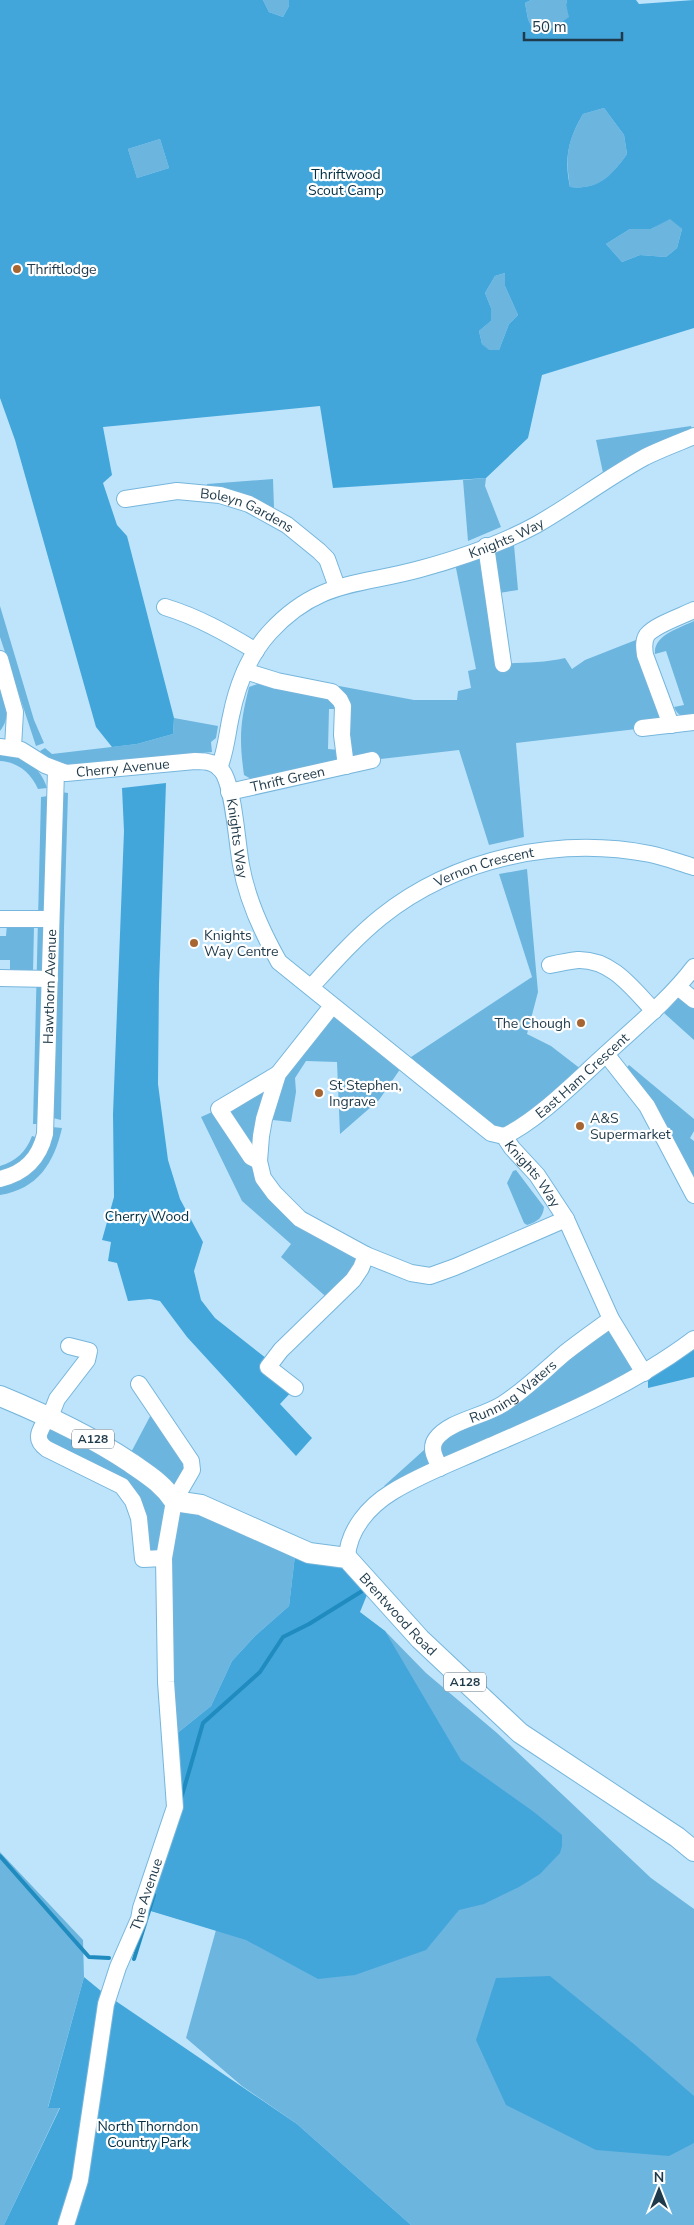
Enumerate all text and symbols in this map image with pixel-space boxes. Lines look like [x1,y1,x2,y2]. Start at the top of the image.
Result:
scale bar [524,10,622,42]
text: 50 m [532,17,567,37]
park label: Thriftwood Scout Camp [308,165,384,200]
place label: Thriftlodge [27,260,97,279]
marker: Thriftlodge [11,263,23,275]
street label: Boleyn Gardens [199,484,298,537]
street label: Knights Way [466,513,548,563]
street label: Cherry Avenue [75,754,170,782]
street label: Thrift Green [249,761,326,796]
street label: Knights Way [222,797,253,881]
street label: Vernon Crescent [430,842,535,892]
place label: Knights Way Centre [204,926,278,961]
street label: Hawthorn Avenue [38,929,61,1044]
marker: Knights Way Centre [188,937,200,949]
place label: The Chough [494,1014,571,1033]
marker: The Chough [575,1017,587,1029]
street label: East Ham Crescent [531,1028,633,1123]
place label: St Stephen, Ingrave [329,1076,402,1111]
marker: St Stephen, Ingrave [313,1087,325,1099]
place label: A&S Supermarket [590,1109,671,1144]
marker: A&S Supermarket [574,1120,586,1132]
street label: Knights Way [500,1137,566,1211]
park label: Cherry Wood [105,1207,189,1226]
street label: Running Waters [466,1355,561,1427]
road number: A128 [72,1430,114,1448]
street label: Brentwood Road [355,1569,441,1660]
road number: A128 [444,1672,486,1691]
street label: The Avenue [126,1856,167,1934]
park label: North Thorndon Country Park [97,2117,199,2152]
north arrow [634,2165,684,2215]
text: N [654,2168,664,2187]

